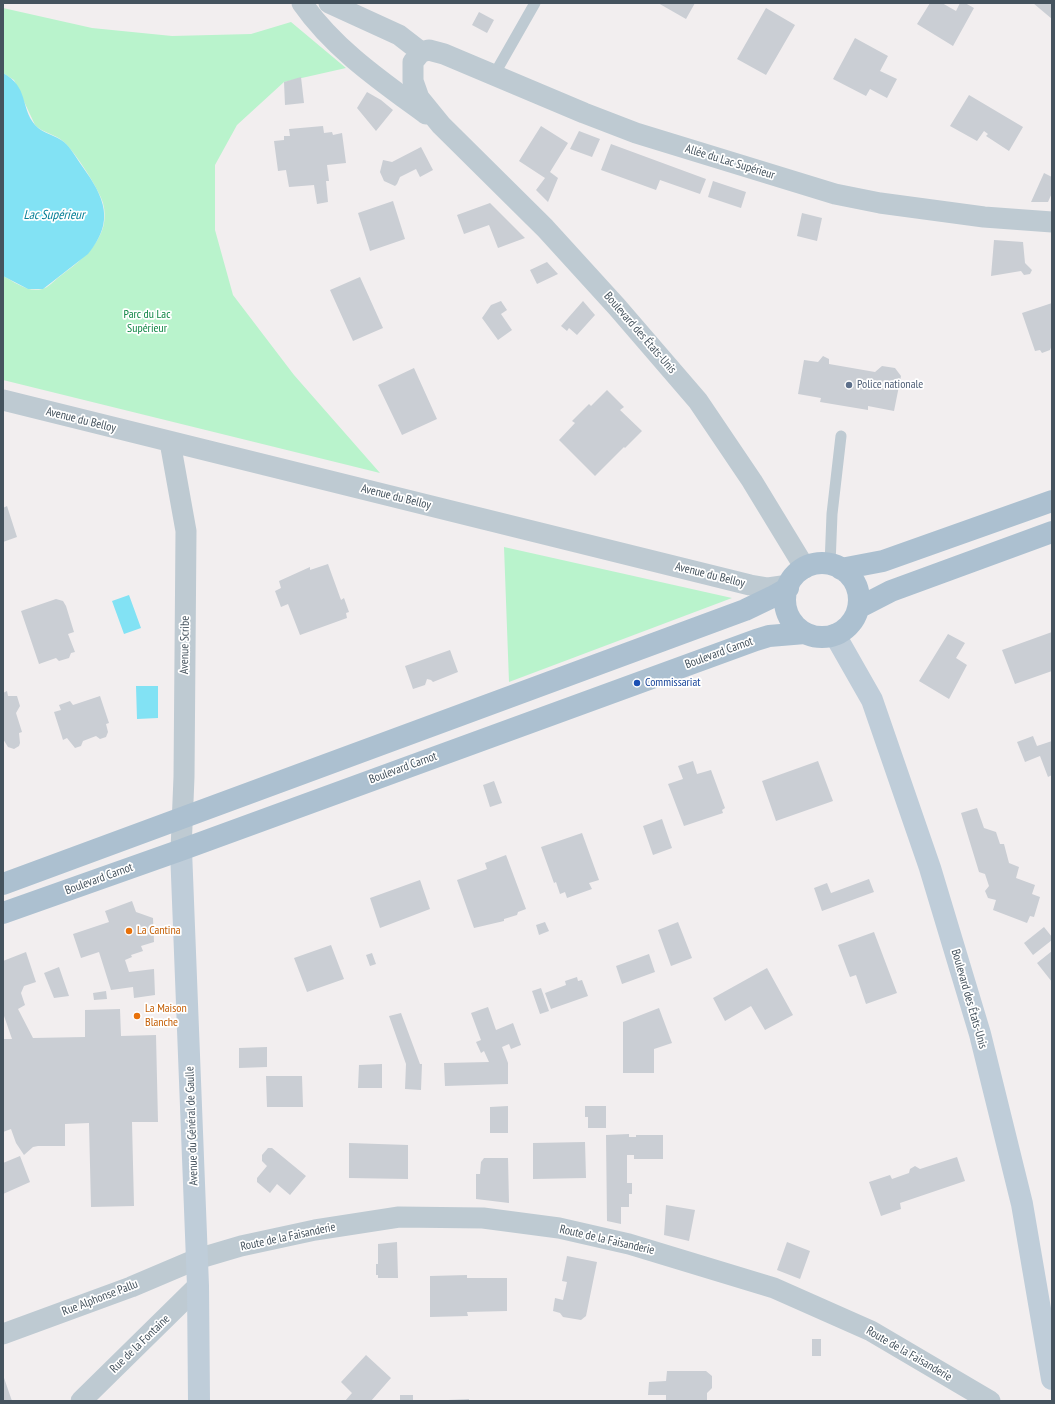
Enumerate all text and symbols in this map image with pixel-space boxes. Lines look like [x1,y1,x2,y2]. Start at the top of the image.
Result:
street label: Allée du Lac Supérieur [683,142,777,182]
water label: Lac Supérieur [24,207,84,223]
street label: Boulevard des États-Unis [601,289,679,377]
park label: Parc du Lac Supérieur [124,308,170,336]
place label: Police nationale [857,378,923,392]
marker: Police nationale [844,380,854,390]
street label: Avenue du Belloy [45,404,117,436]
street label: Avenue du Belloy [360,481,432,513]
street label: Avenue du Belloy [674,559,746,591]
street label: Avenue Scribe [177,616,193,674]
street label: Boulevard Carnot [683,634,755,672]
place label: Commissariat [645,676,700,690]
marker: Commissariat [632,678,642,688]
street label: Boulevard Carnot [367,749,439,787]
street label: Boulevard Carnot [63,860,135,898]
place label: La Cantina [137,924,181,938]
marker: La Cantina [124,926,134,936]
street label: Boulevard des États-Unis [948,947,990,1051]
place label: La Maison Blanche [145,1002,187,1030]
marker: La Maison Blanche [132,1011,142,1021]
street label: Avenue du Général de Gaulle [183,1066,201,1186]
street label: Route de la Faisanderie [239,1220,337,1254]
street label: Route de la Faisanderie [558,1222,656,1258]
street label: Rue Alphonse Pallu [60,1277,140,1319]
street label: Rue de la Fontaine [107,1312,173,1376]
street label: Route de la Faisanderie [864,1324,954,1384]

